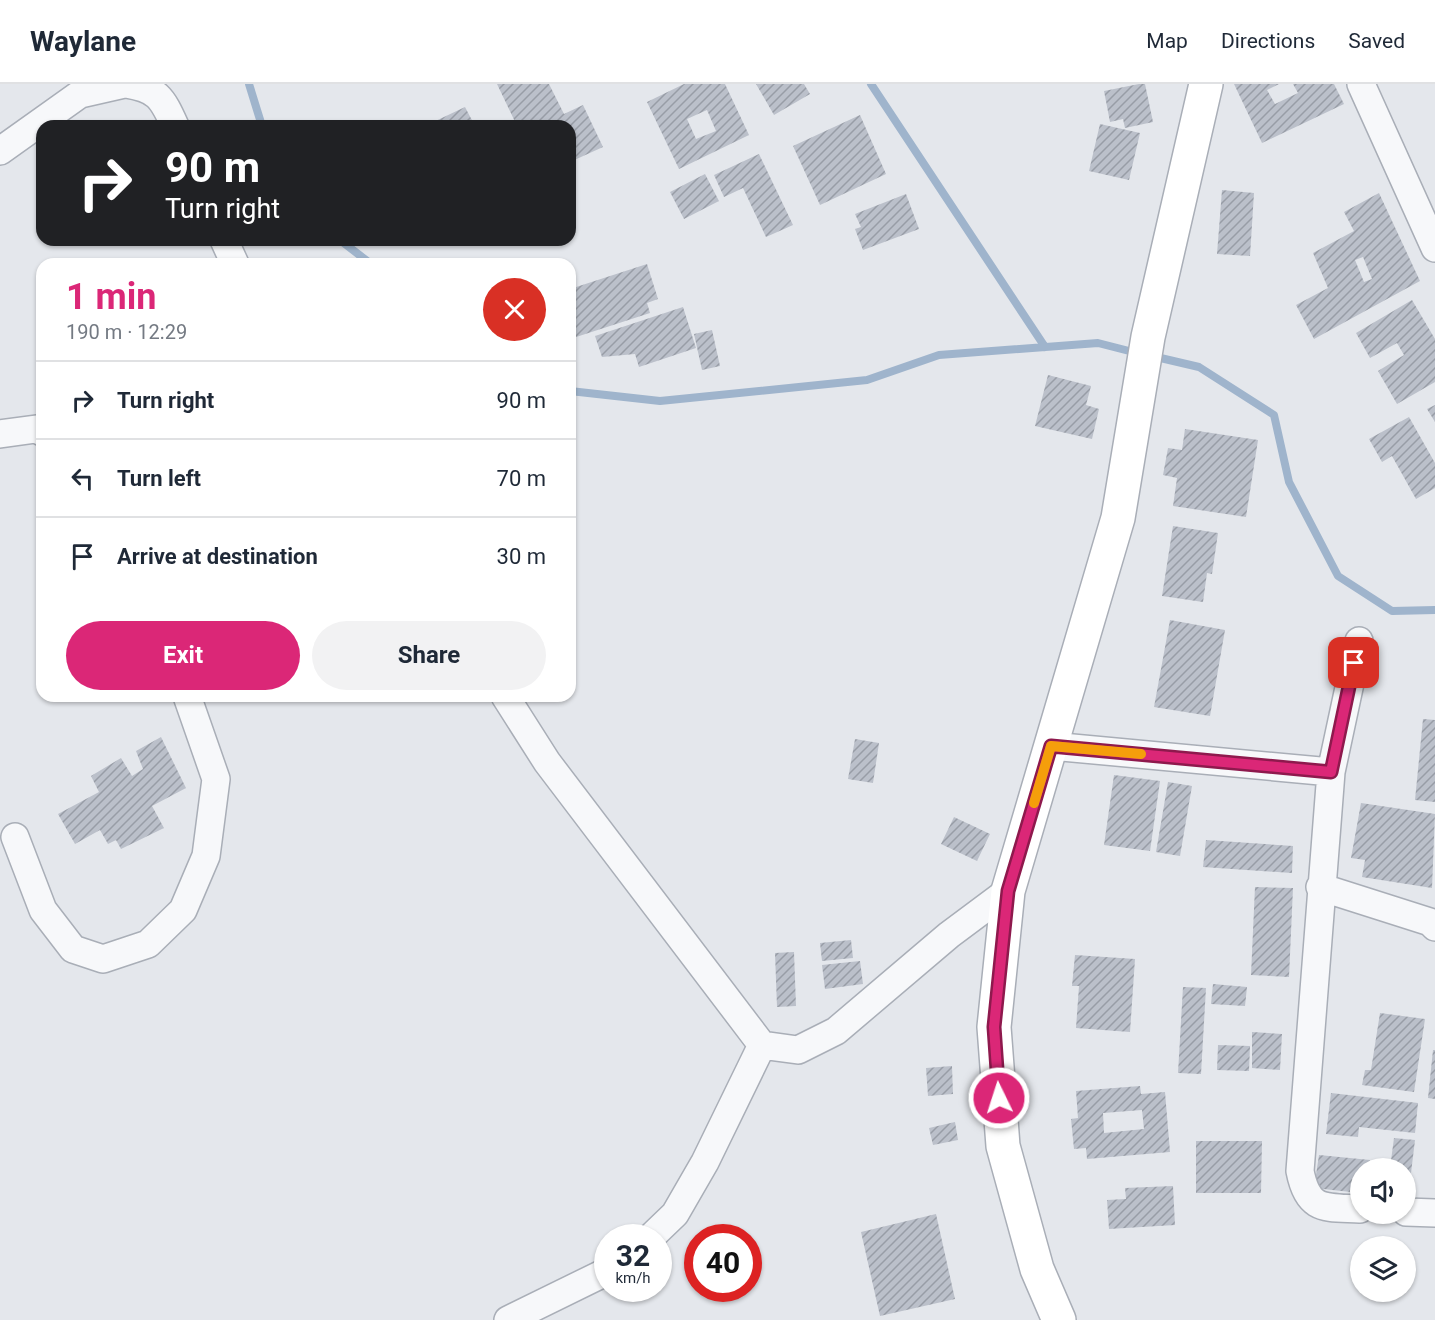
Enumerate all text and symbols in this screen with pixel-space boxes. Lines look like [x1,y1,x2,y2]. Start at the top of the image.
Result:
text: Waylane [30,25,136,58]
text: Map [1146,29,1188,53]
text: Directions [1221,29,1315,53]
text: Saved [1348,29,1405,53]
text: 90 m [165,143,260,192]
icon: right [66,144,144,222]
text: Turn right [165,193,280,225]
text: 1 min [66,276,157,318]
button: close [483,278,546,341]
text: 190 m · 12:29 [66,320,187,344]
icon: right [66,384,99,417]
text: Turn right [117,388,214,413]
text: 90 m [497,388,546,413]
icon: left [66,462,99,495]
text: Turn left [117,466,201,491]
text: 70 m [497,466,546,491]
icon: arrive [66,540,99,573]
text: Arrive at destination [117,544,318,569]
text: 30 m [497,544,546,569]
button: Exit [66,621,300,690]
button: Share [312,621,546,690]
pin [1328,637,1379,688]
icon: arrive [1337,646,1370,679]
position arrow [967,1066,1031,1130]
map controls [1350,1158,1416,1302]
button: sound [1350,1158,1416,1224]
speed limit sign: 40 [684,1224,762,1302]
button: layers [1350,1236,1416,1302]
text: 32 [616,1238,650,1273]
text: km/h [615,1269,651,1287]

